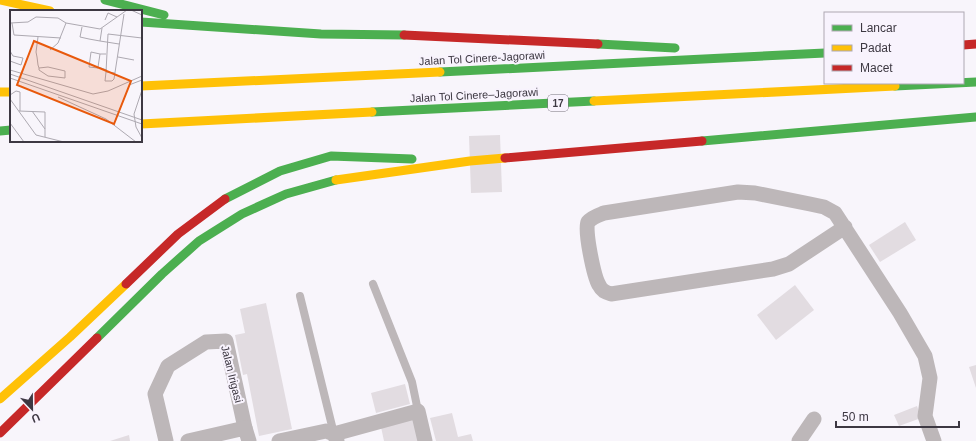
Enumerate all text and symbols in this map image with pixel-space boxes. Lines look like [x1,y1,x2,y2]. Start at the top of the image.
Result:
inset map [10,10,142,142]
legend [824,12,964,84]
text: Lancar [860,21,897,35]
text: Padat [860,41,892,55]
street label: Jalan Tol Cinere-Jagorawi [419,49,545,67]
text: Macet [860,61,893,75]
street label: Jalan Tol Cinere–Jagorawi [409,86,539,104]
road number: 17 [548,95,568,111]
street label: Jalan Irigasi [219,344,245,404]
north arrow [12,389,52,429]
scale bar [836,403,959,429]
text: 50 m [842,410,869,424]
text: U [30,411,42,425]

